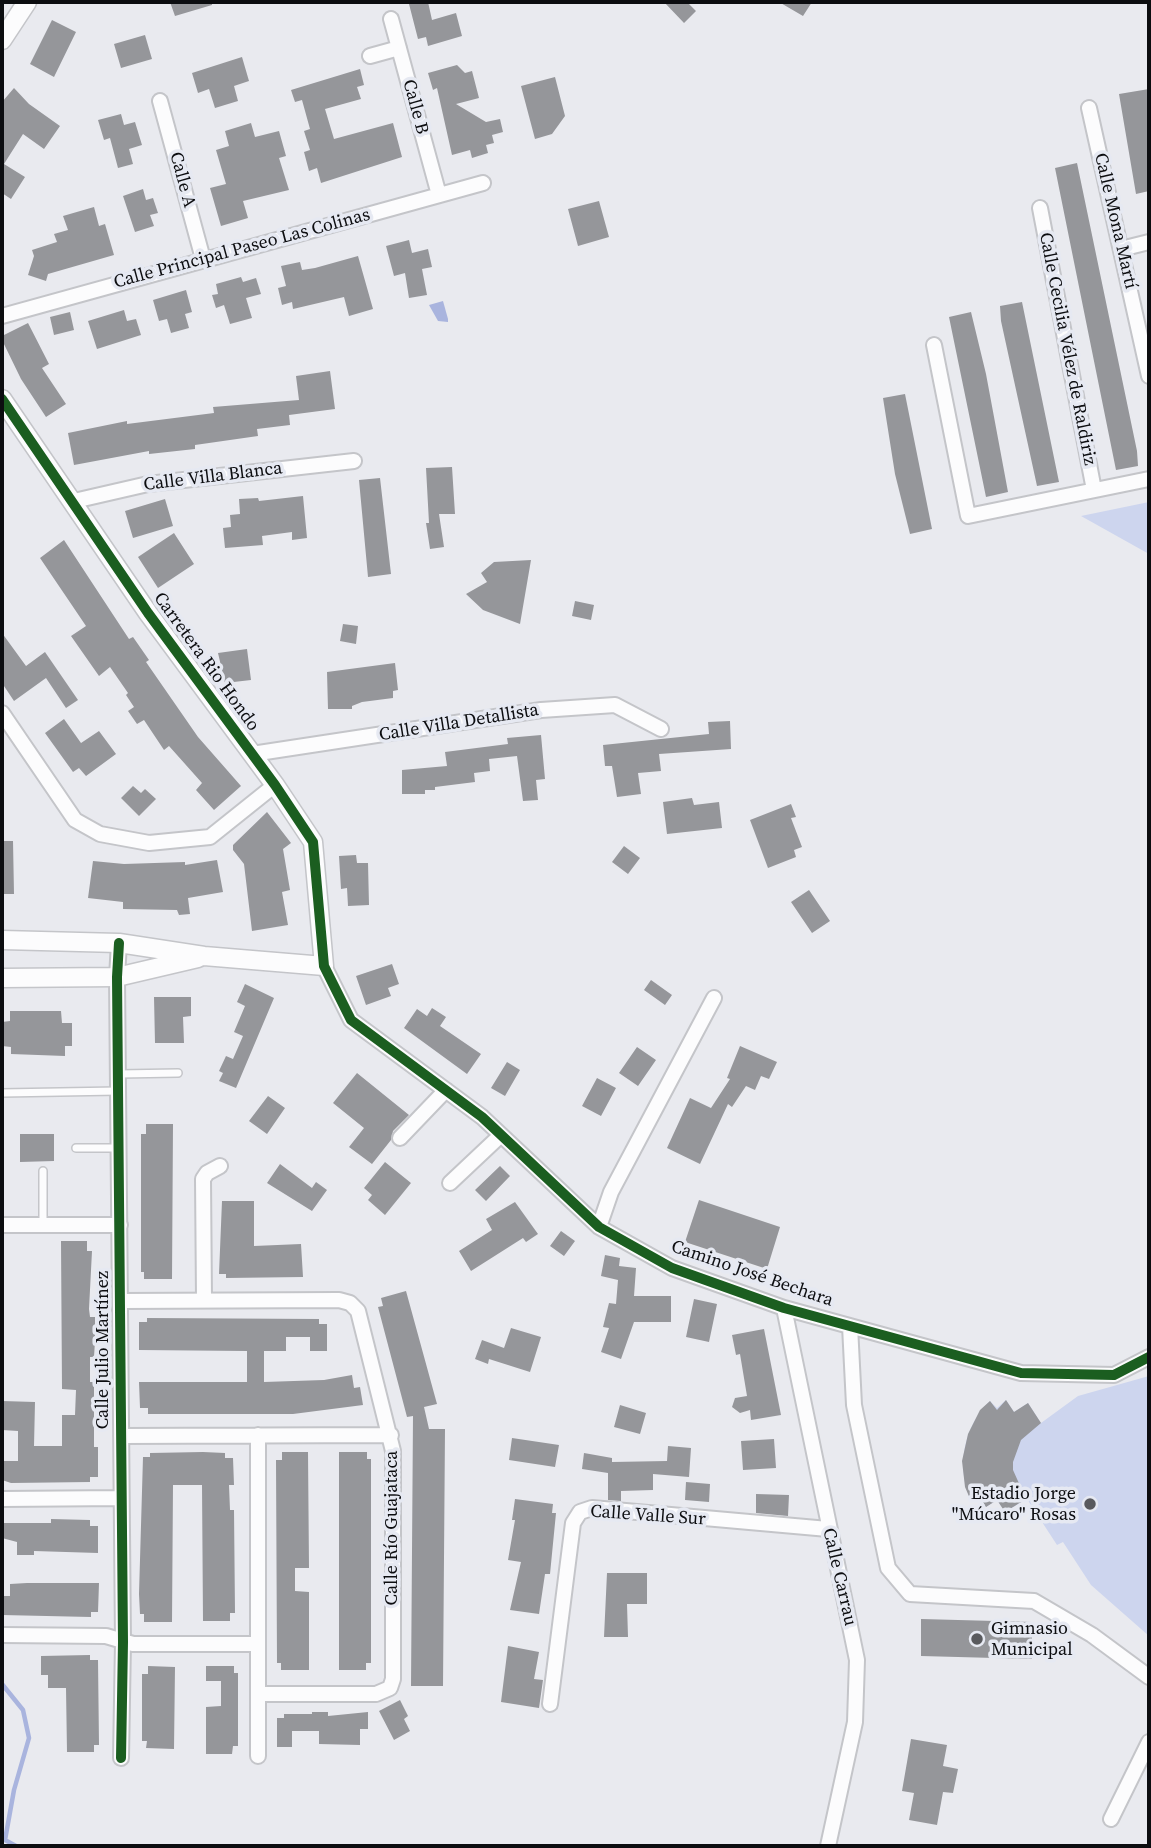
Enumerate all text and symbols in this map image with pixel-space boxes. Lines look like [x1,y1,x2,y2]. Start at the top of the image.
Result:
street label: Calle B [397,77,433,137]
street label: Calle A [164,150,200,210]
street label: Calle Mona Martí [1089,151,1141,291]
street label: Calle Principal Paseo Las Colinas [111,204,373,294]
street label: Calle Cecilia Vélez de Raldiriz [1034,231,1100,467]
street label: Calle Villa Blanca [142,458,284,496]
street label: Carretera Rio Hondo [148,588,264,736]
street label: Calle Villa Detallista [378,700,540,746]
street label: Camino José Bechara [668,1236,836,1312]
street label: Calle Julio Martínez [92,1271,114,1429]
street label: Calle Río Guajataca [381,1451,403,1605]
place label: Estadio Jorge ''Múcaro'' Rosas [952,1483,1076,1526]
marker: Estadio Jorge ''Múcaro'' Rosas [1082,1496,1098,1512]
street label: Calle Valle Sur [590,1501,706,1531]
street label: Calle Carrau [817,1526,861,1628]
place label: Gimnasio Municipal [991,1618,1073,1660]
marker: Gimnasio Municipal [969,1631,985,1647]

